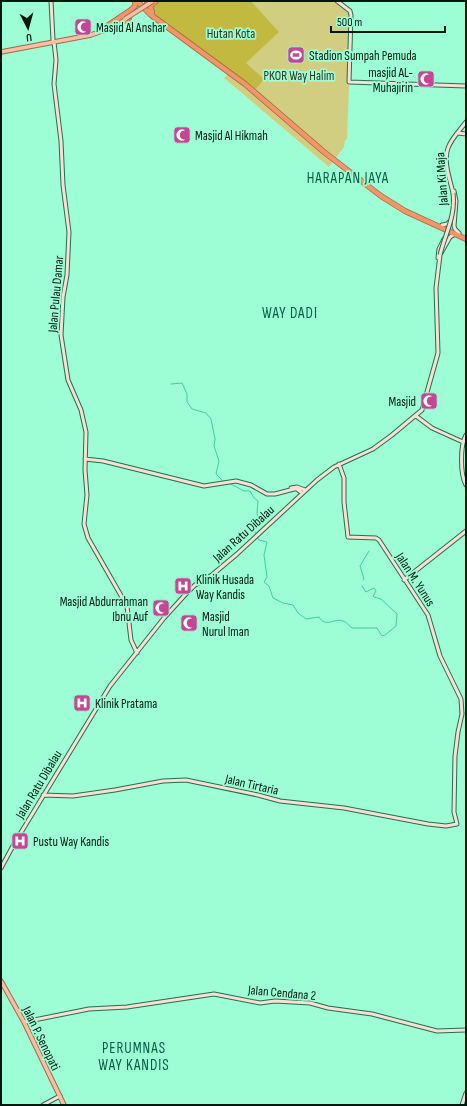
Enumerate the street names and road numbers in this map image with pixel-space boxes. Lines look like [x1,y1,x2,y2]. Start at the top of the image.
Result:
street label: Jalan Ki Maja [432,152,452,207]
street label: Jalan Pulau Damar [45,255,67,334]
street label: Jalan Ratu Dibalau [209,502,278,566]
street label: Jalan M. Yunus [391,549,439,610]
street label: Jalan Ratu Dibalau [12,747,66,823]
street label: Jalan Tirtaria [223,771,280,799]
street label: Jalan Cendana 2 [246,982,317,1004]
street label: Jalan P. Senopati [18,1003,64,1073]

